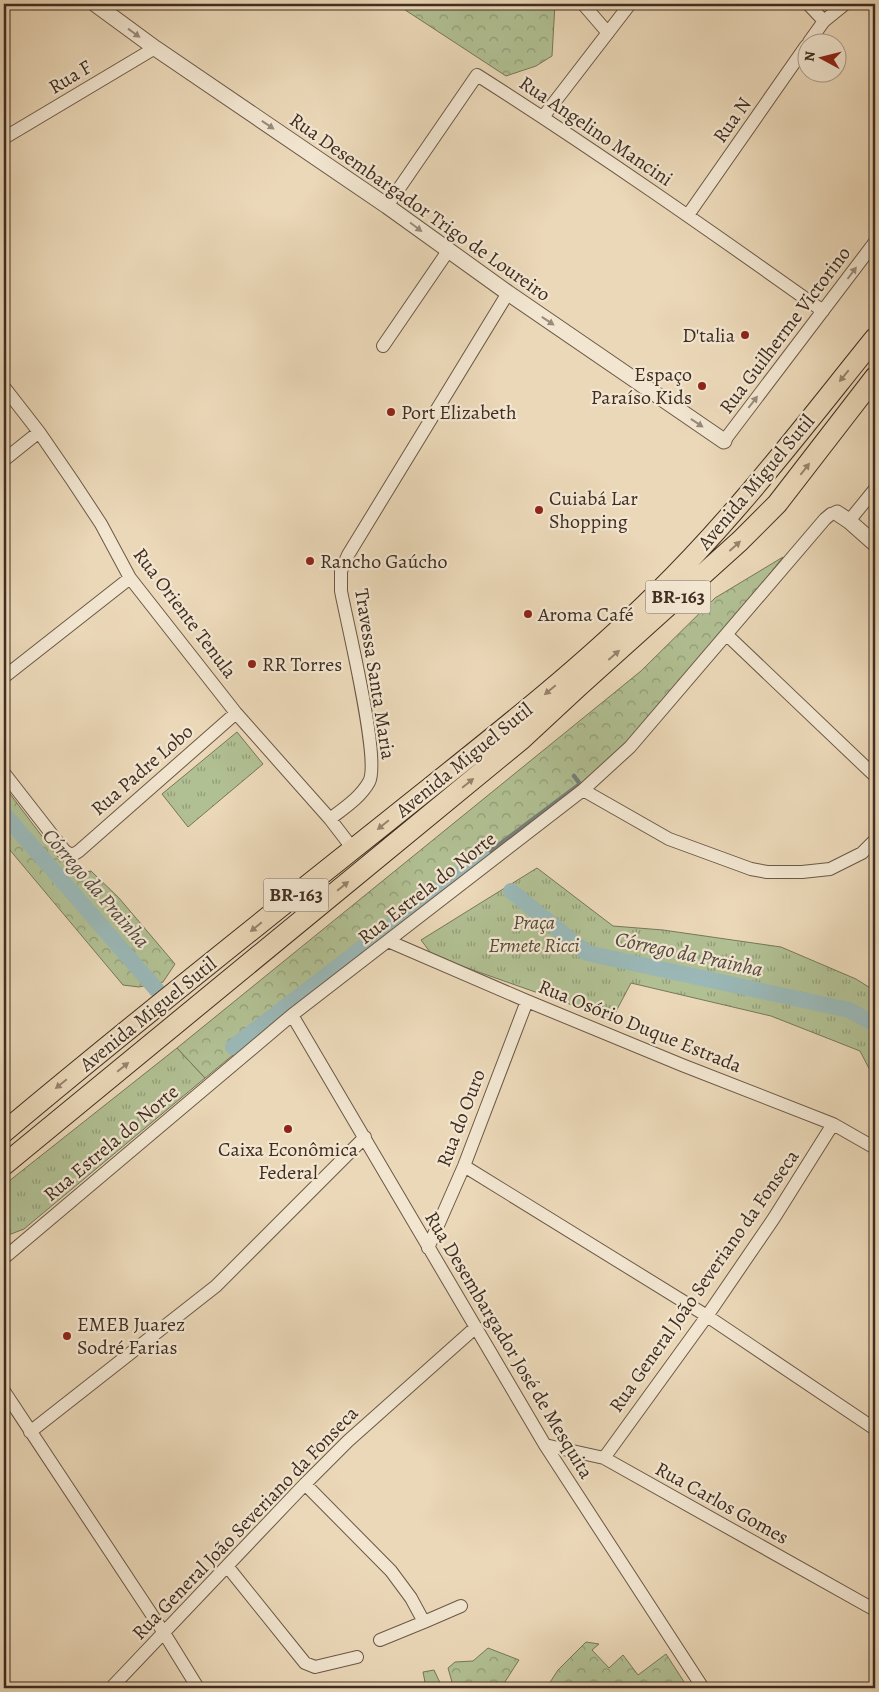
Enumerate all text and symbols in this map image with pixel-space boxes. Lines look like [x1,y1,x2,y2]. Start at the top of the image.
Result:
one-way arrow [127,27,140,38]
north arrow [796,32,846,82]
text: N [800,50,820,63]
street label: Rua F [43,54,97,100]
street label: Rua Angelino Mancini [514,69,678,193]
street label: Rua N [707,92,757,148]
street label: Rua Desembargador Trigo de Loureiro [284,106,556,308]
one-way arrow [261,120,275,130]
one-way arrow [409,222,423,232]
street label: Rua Guilherme Victorino [713,241,857,419]
one-way arrow [847,266,857,280]
one-way arrow [542,316,555,326]
place label: D'talia [682,322,736,349]
marker: D'talia [739,329,751,341]
place label: Espaço Paraíso Kids [591,361,692,411]
one-way arrow [839,369,850,382]
marker: Espaço Paraíso Kids [696,380,708,392]
one-way arrow [748,396,759,409]
place label: Port Elizabeth [401,399,517,426]
marker: Port Elizabeth [385,406,397,418]
street label: Avenida Miguel Sutil [691,408,821,556]
one-way arrow [690,418,704,428]
one-way arrow [799,463,810,476]
place label: Cuiabá Lar Shopping [549,485,638,535]
marker: Cuiabá Lar Shopping [533,504,545,516]
one-way arrow [728,540,740,552]
street label: Rua Oriente Tenula [127,542,243,684]
place label: Rancho Gaúcho [320,548,448,575]
marker: Rancho Gaúcho [304,555,316,567]
road number: BR-163 [646,580,710,614]
street label: Travessa Santa Maria [348,587,402,762]
place label: Aroma Café [537,601,634,628]
marker: Aroma Café [522,608,534,620]
one-way arrow [608,649,621,660]
place label: RR Torres [262,651,342,678]
marker: RR Torres [246,658,258,670]
one-way arrow [543,684,556,695]
street label: Avenida Miguel Sutil [389,696,538,824]
street label: Rua Padre Lobo [85,718,199,822]
one-way arrow [462,778,475,789]
one-way arrow [377,820,390,831]
water label: Córrego da Prainha [36,822,156,954]
street label: Rua Estrela do Norte [352,825,502,951]
road number: BR-163 [264,878,328,912]
one-way arrow [336,881,349,892]
park label: Praça Ermete Ricci [488,909,580,959]
one-way arrow [250,921,263,932]
water label: Córrego da Prainha [613,925,766,983]
street label: Avenida Miguel Sutil [73,950,222,1078]
street label: Rua Osório Duque Estrada [534,973,746,1079]
one-way arrow [116,1062,129,1073]
street label: Rua do Ouro [430,1065,492,1171]
street label: Rua Estrela do Norte [38,1078,184,1208]
one-way arrow [55,1078,68,1089]
marker: Caixa Econômica Federal [282,1123,294,1135]
place label: Caixa Econômica Federal [218,1136,359,1186]
street label: Rua General João Severiano da Fonseca [603,1144,806,1418]
street label: Rua Desembargador José de Mesquita [418,1206,600,1484]
place label: EMEB Juarez Sodré Farias [77,1311,185,1361]
marker: EMEB Juarez Sodré Farias [61,1330,73,1342]
street label: Rua General João Severiano da Fonseca [126,1400,365,1646]
street label: Rua Carlos Gomes [650,1455,794,1551]

